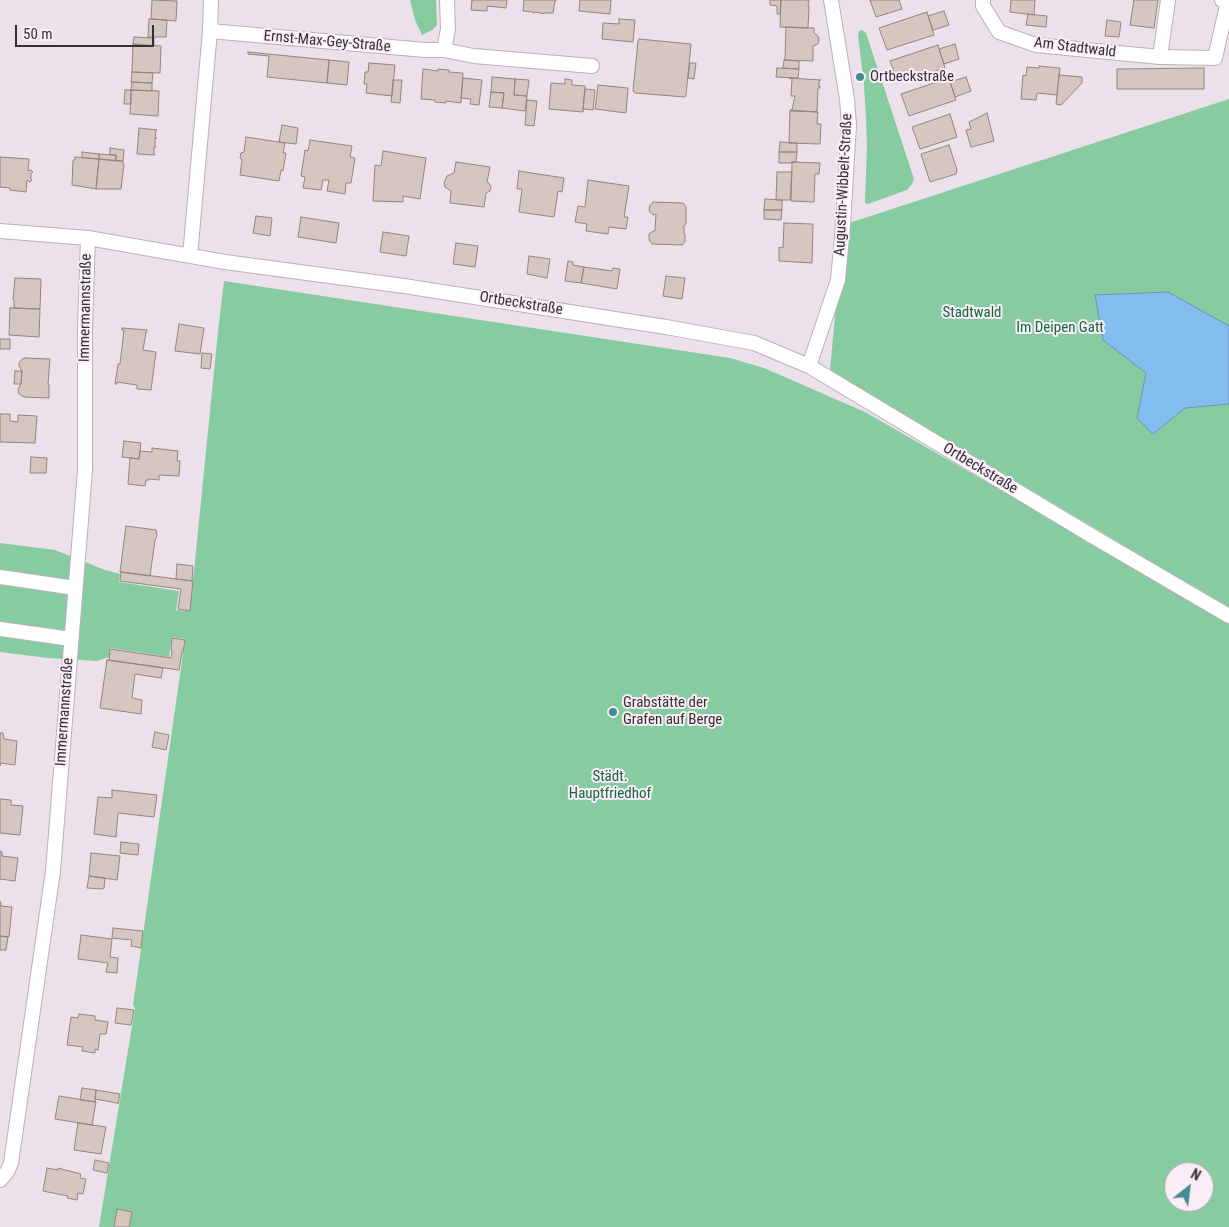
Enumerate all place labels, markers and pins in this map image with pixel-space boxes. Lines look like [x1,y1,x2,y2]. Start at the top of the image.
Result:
place label: Ortbeckstraße [870,68,954,86]
marker: Ortbeckstraße [854,71,866,83]
place label: Grabstätte der Grafen auf Berge [623,694,722,729]
marker: Grabstätte der Grafen auf Berge [607,706,619,718]

